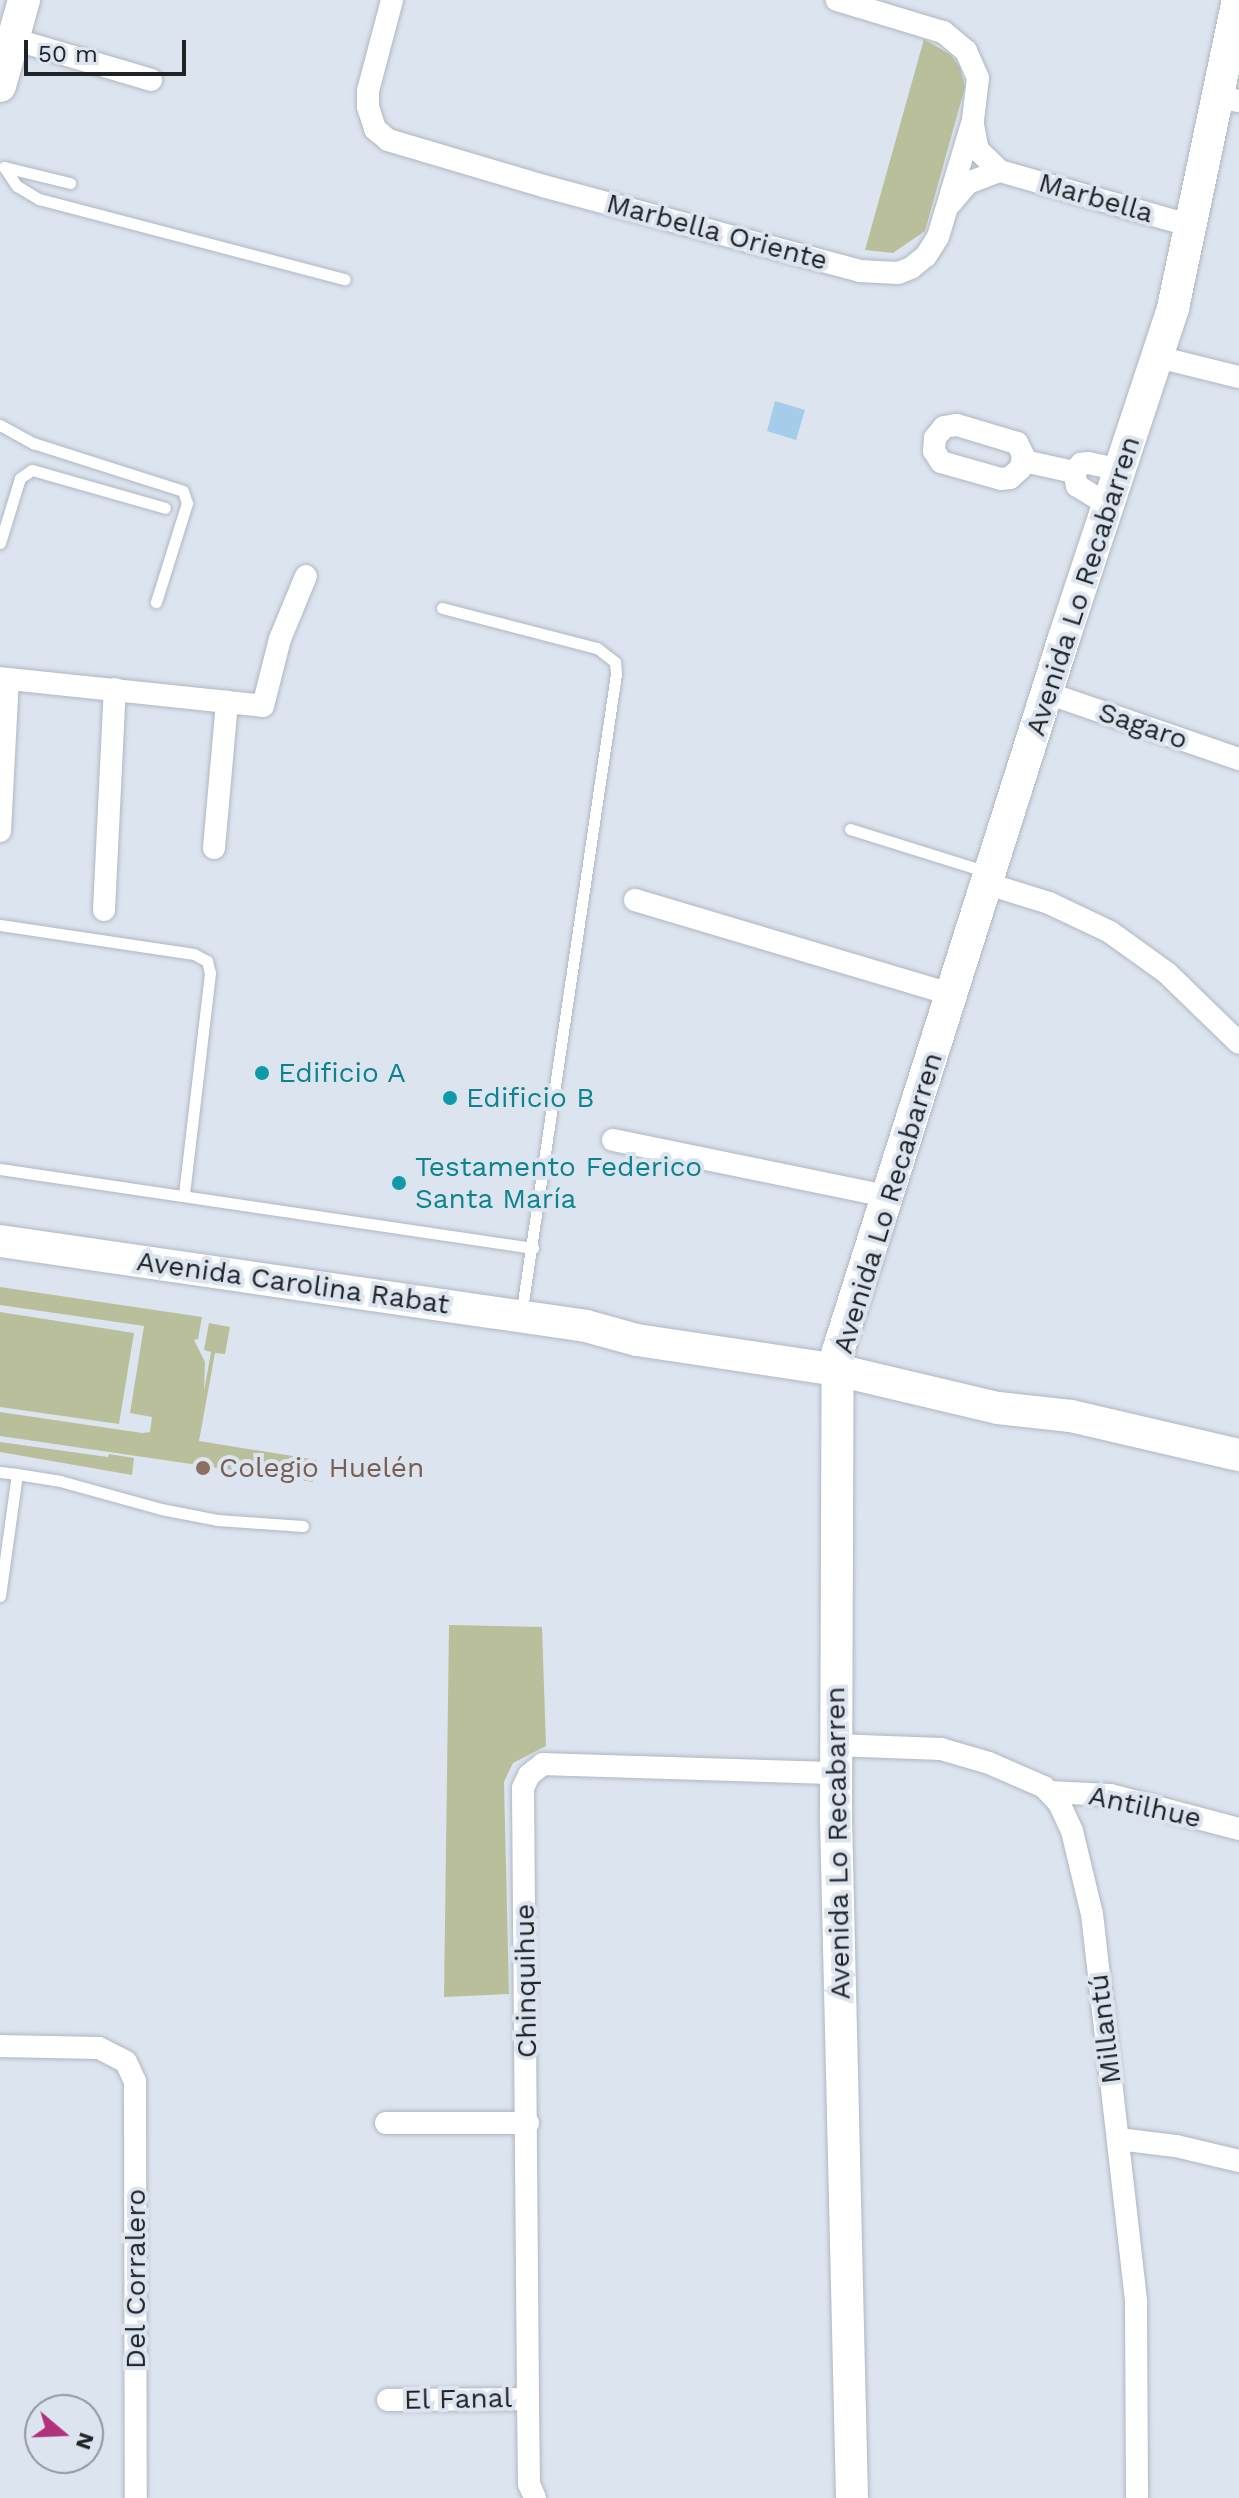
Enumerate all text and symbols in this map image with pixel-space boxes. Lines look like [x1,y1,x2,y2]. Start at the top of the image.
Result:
scale bar [28,24,190,74]
text: 50 m [38,40,98,68]
street label: Marbella [1035,166,1157,230]
street label: Marbella Oriente [602,186,832,278]
street label: Avenida Lo Recabarren [1019,432,1147,740]
street label: Sagaro [1094,695,1192,757]
street label: Avenida Lo Recabarren [826,1048,950,1358]
place label: Edificio A [278,1056,407,1090]
marker: Edificio A [253,1064,271,1082]
place label: Edificio B [466,1081,595,1115]
marker: Edificio B [441,1089,459,1107]
place label: Testamento Federico Santa María [415,1150,702,1216]
marker: Testamento Federico Santa María [390,1174,408,1192]
street label: Avenida Carolina Rabat [134,1244,452,1322]
place label: Colegio Huelén [219,1451,424,1485]
marker: Colegio Huelén [194,1459,212,1477]
street label: Avenida Lo Recabarren [818,1686,858,2000]
street label: Antilhue [1086,1779,1204,1835]
street label: Chinquihue [508,1904,544,2058]
street label: Millantú [1082,1972,1128,2086]
street label: Del Corralero [119,2188,153,2370]
street label: El Fanal [403,2381,513,2417]
north arrow [24,2394,104,2474]
text: N [71,2430,100,2453]

